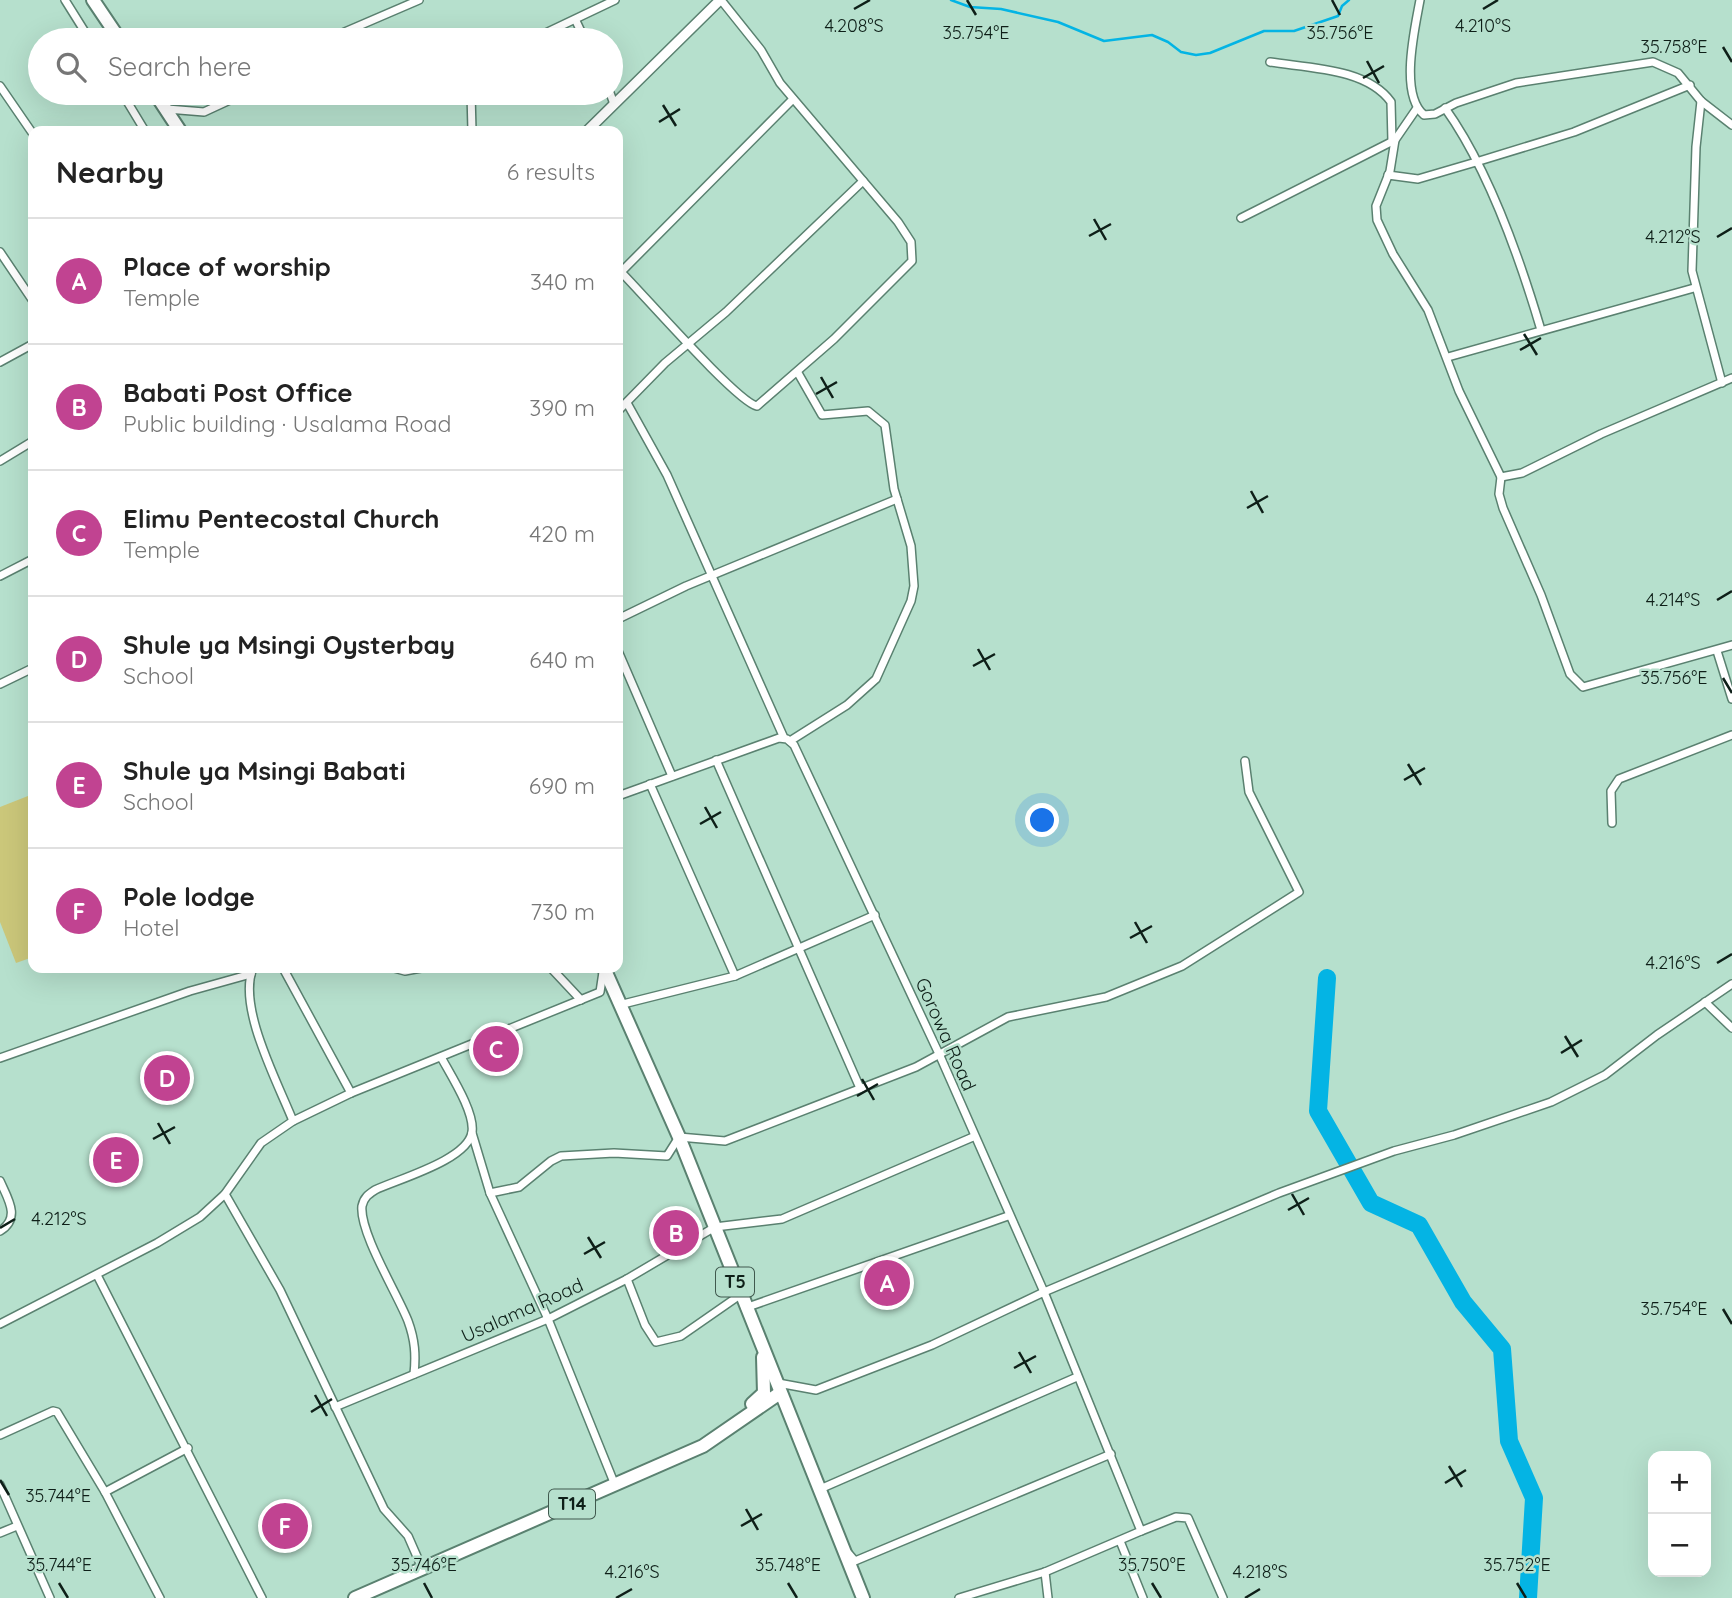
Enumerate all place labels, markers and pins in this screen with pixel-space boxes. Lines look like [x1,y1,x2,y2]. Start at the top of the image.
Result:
pin: C [473,1023,519,1075]
pin: D [144,1052,190,1104]
pin: E [93,1134,139,1186]
pin: B [653,1207,699,1259]
pin: A [864,1257,910,1309]
pin: F [262,1500,308,1552]

